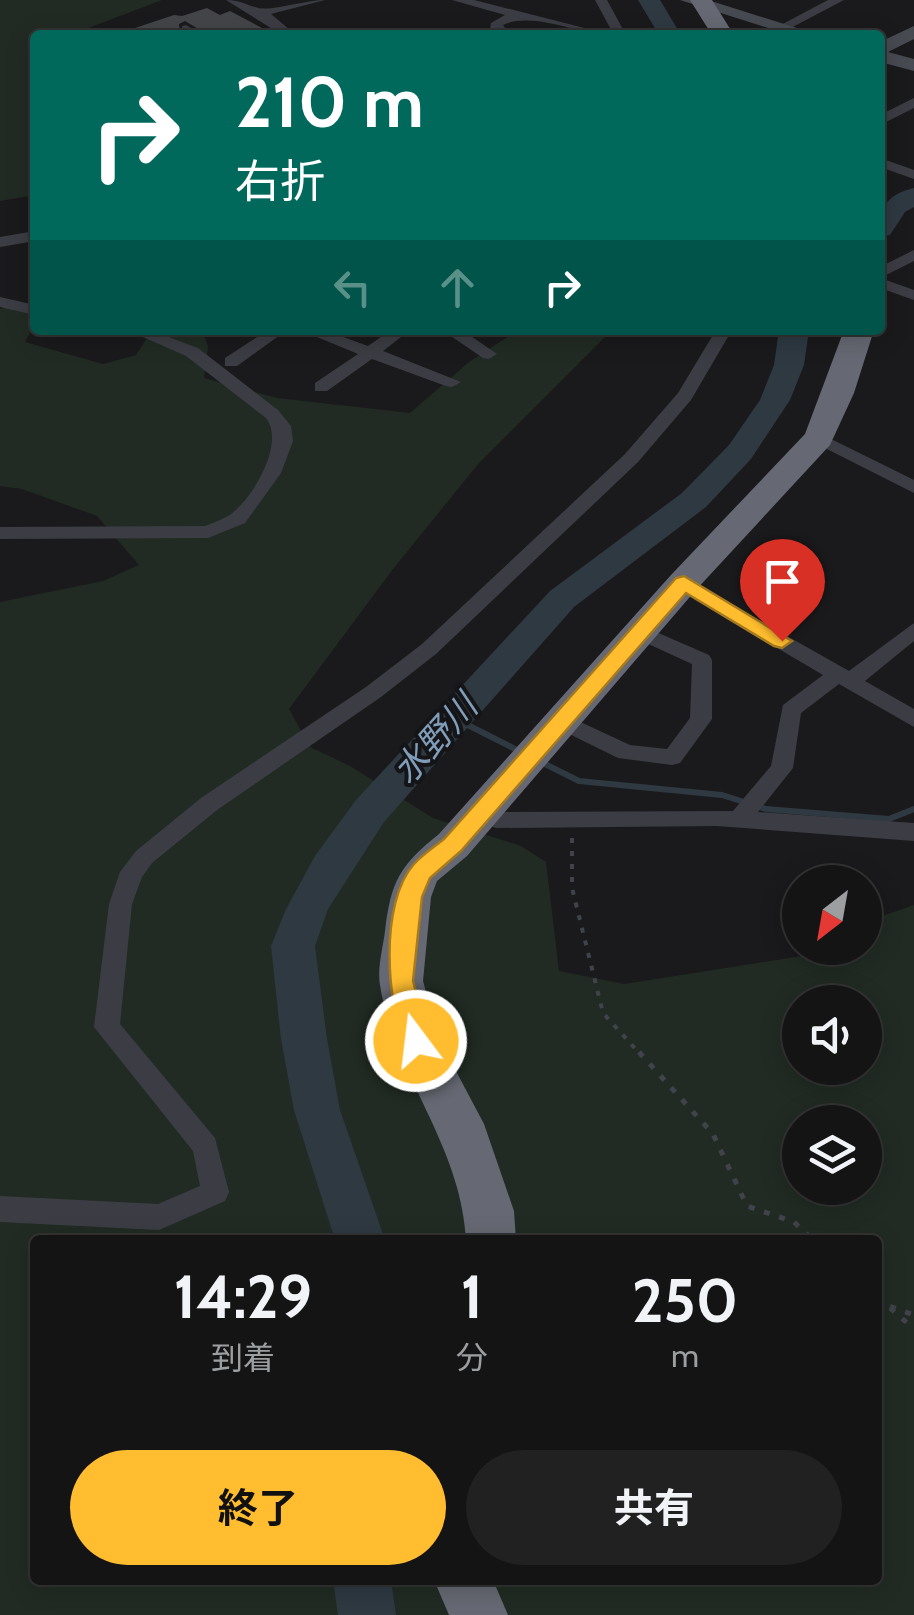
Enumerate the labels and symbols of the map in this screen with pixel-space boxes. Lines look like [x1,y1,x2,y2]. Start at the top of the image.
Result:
pin [740,539,825,642]
water label: 水野川 [384,682,488,792]
north arrow [782,865,882,965]
position arrow [364,989,468,1093]

